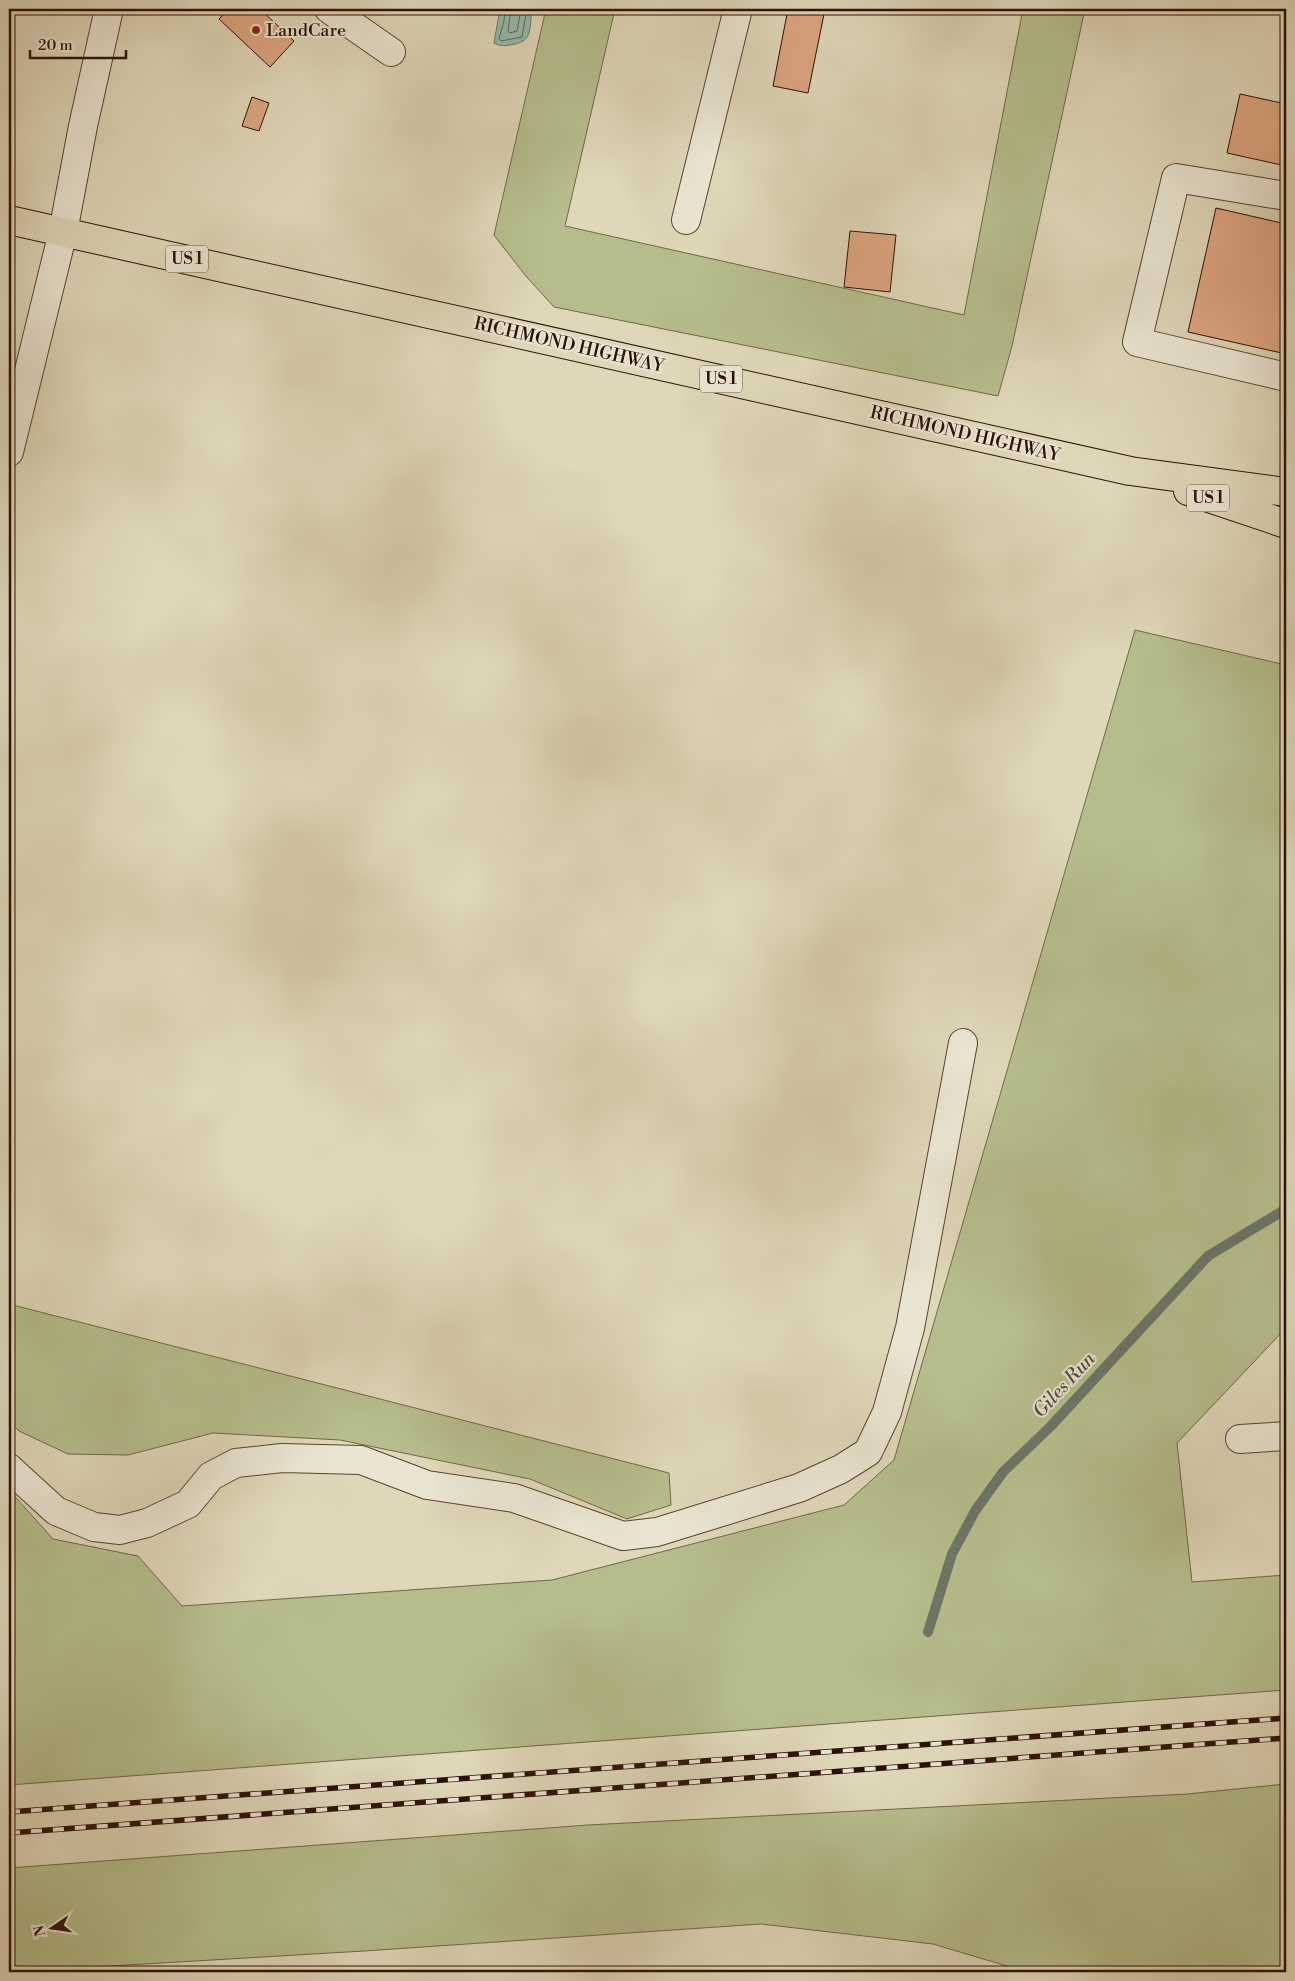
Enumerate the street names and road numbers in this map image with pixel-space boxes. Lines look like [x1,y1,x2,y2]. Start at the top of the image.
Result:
road number: US 1 [166,245,208,272]
street label: RICHMOND HIGHWAY [472,312,667,378]
road number: US 1 [700,366,742,392]
street label: RICHMOND HIGHWAY [868,401,1063,467]
road number: US 1 [1187,484,1229,512]

